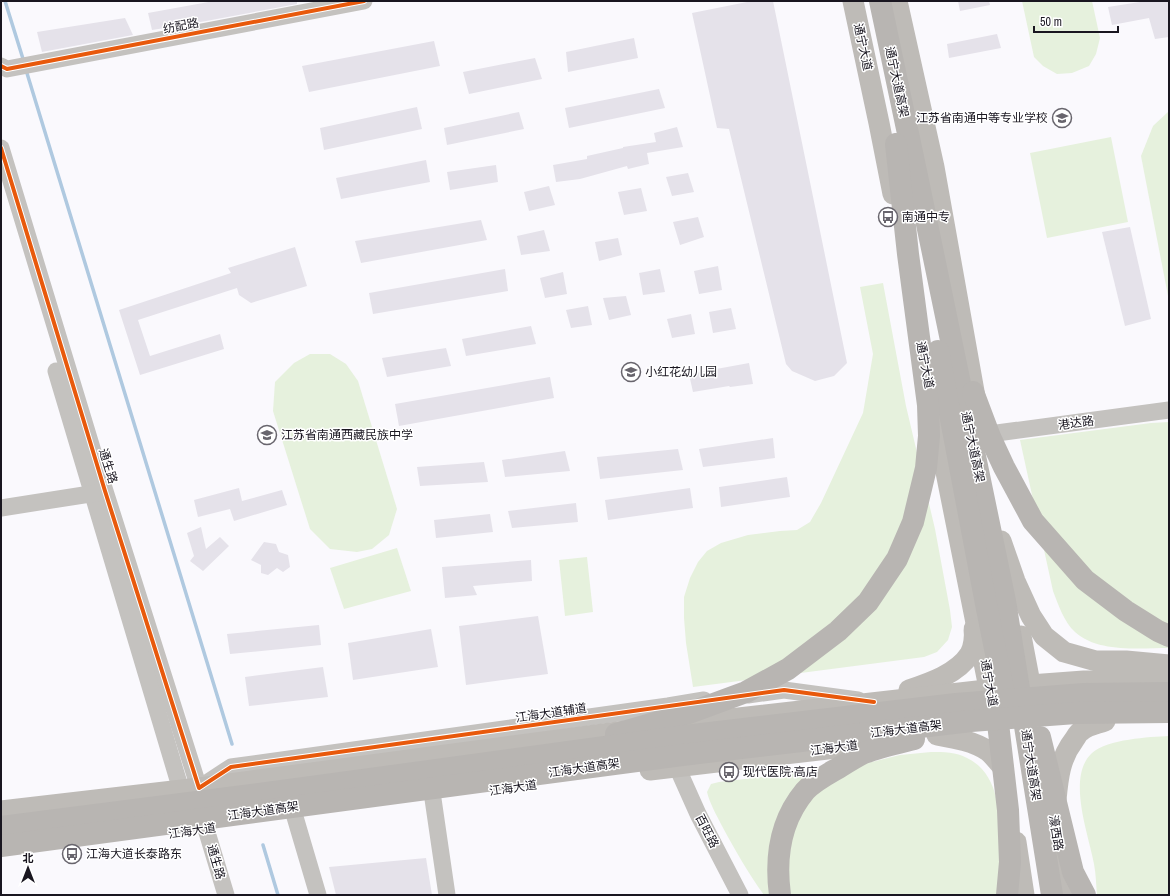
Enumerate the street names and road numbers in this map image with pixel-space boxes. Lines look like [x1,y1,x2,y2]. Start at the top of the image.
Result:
street label: 纺配路 [162,15,200,37]
street label: 通宁大道 [850,22,876,72]
street label: 通宁大道高架 [882,45,912,119]
street label: 通宁大道 [913,340,937,390]
street label: 通宁大道高架 [958,410,988,484]
street label: 港达路 [1057,413,1095,433]
street label: 通生路 [95,446,121,486]
street label: 通宁大道 [977,658,1001,708]
street label: 江海大道辅道 [514,700,588,726]
street label: 江海大道高架 [869,717,943,741]
street label: 通宁大道高架 [1017,728,1045,802]
street label: 江海大道 [809,737,859,759]
street label: 江海大道高架 [547,755,621,781]
street label: 江海大道 [488,777,538,799]
street label: 江海大道高架 [226,798,300,824]
street label: 百旺路 [692,811,722,851]
street label: 濠西路 [1045,814,1067,852]
street label: 江海大道 [167,820,217,842]
street label: 通生路 [203,842,229,882]

